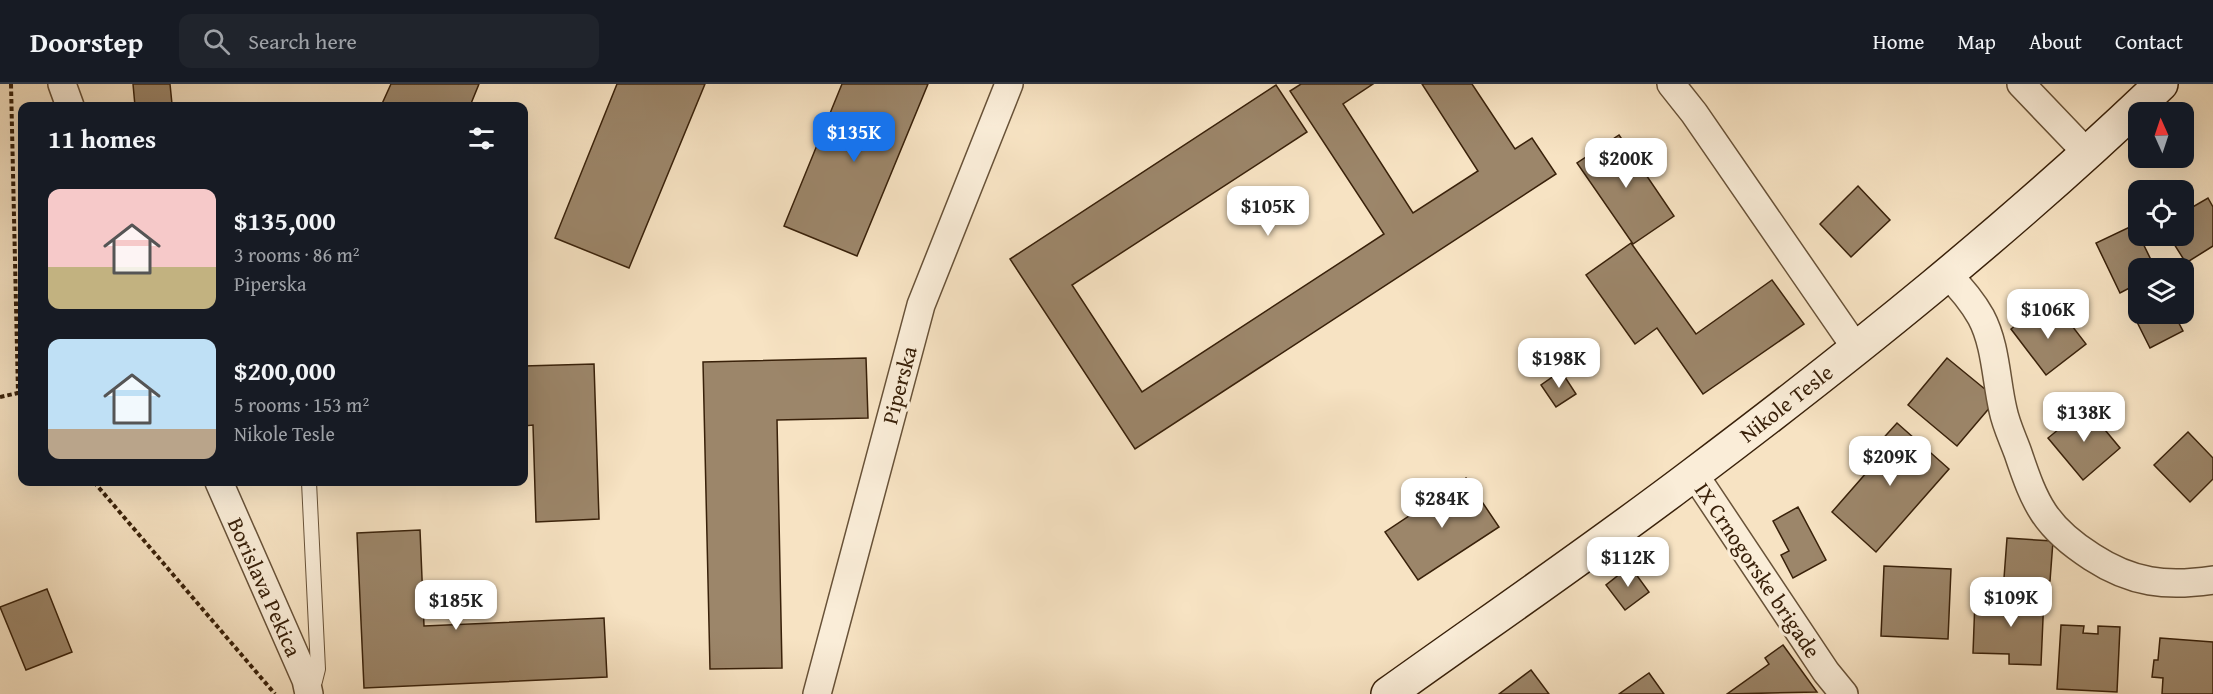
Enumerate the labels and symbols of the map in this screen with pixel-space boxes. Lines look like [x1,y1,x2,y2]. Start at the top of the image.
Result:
north arrow [2128,102,2194,168]
pin: $135K [812,112,896,163]
pin: $200K [1584,138,1668,189]
pin: $105K [1226,186,1310,237]
pin: $106K [2006,289,2090,340]
pin: $198K [1517,338,1601,389]
street label: Piperska [873,342,925,428]
street label: Nikole Tesle [1732,356,1840,450]
pin: $138K [2042,392,2126,443]
pin: $209K [1848,436,1932,487]
street label: IX Crnogorske brigade [1687,476,1829,664]
pin: $284K [1400,478,1484,529]
street label: Borislava Pekica [220,512,310,662]
pin: $112K [1586,537,1670,588]
pin: $109K [1969,577,2053,628]
pin: $185K [414,580,498,631]

